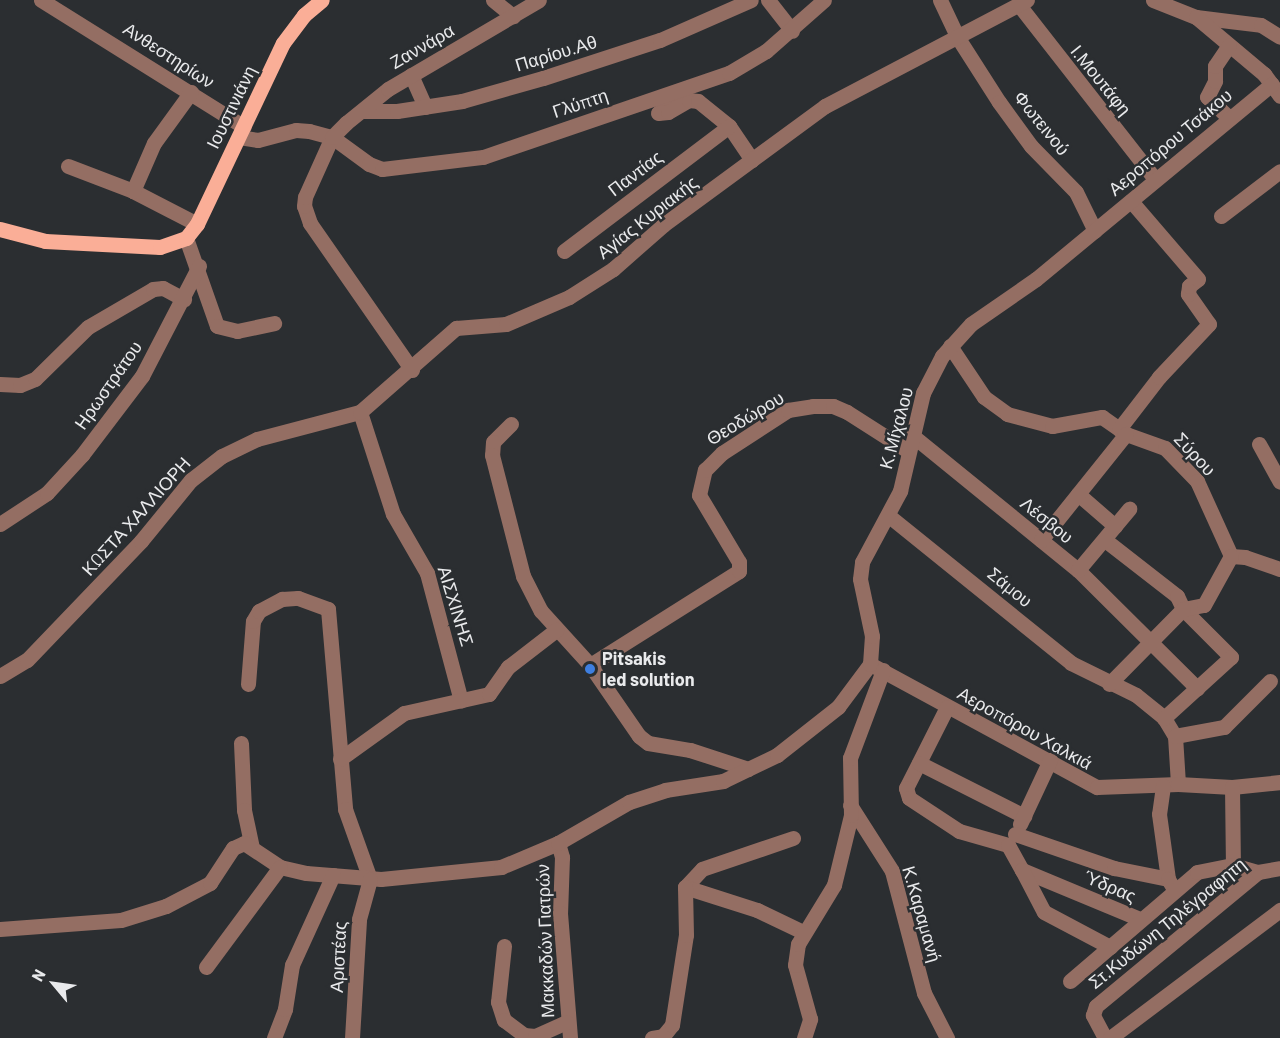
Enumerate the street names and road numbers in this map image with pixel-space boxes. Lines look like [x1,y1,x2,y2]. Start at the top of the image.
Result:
street label: Ανθεστηρίων [119,18,219,92]
street label: Ζαννάρα [386,19,458,73]
street label: Παρίου.Αθ [512,30,600,76]
street label: Ι.Μουτάφη [1066,41,1136,119]
street label: Ιουστινιάνη [202,62,260,152]
street label: Γλύπτη [550,84,610,122]
street label: Αεροπόρου Τσάκου [1104,84,1236,200]
street label: Φωτεινού [1010,87,1074,159]
street label: Παντίας [604,146,666,200]
street label: Αγίας Κυριακής [592,171,702,263]
street label: Ηρωστράτου [70,337,146,433]
street label: Κ.Μίχαλου [875,385,917,471]
street label: Θεοδώρου [702,387,788,449]
street label: Σύρου [1170,428,1220,480]
street label: ΚΩΣΤΑ ΧΑΛΛΙΟΡΗ [77,452,195,580]
street label: Λέσβου [1016,492,1078,548]
street label: Σάμου [983,562,1037,612]
street label: ΑΙΣΧΙΝΗΣ [434,564,478,648]
street label: Αεροπόρου Χαλκιά [954,682,1096,774]
street label: Στ.Κυδώνη Τηλέγραφητη [1084,853,1250,993]
street label: Κ.Καραμανή [898,863,946,965]
street label: Μακκαδών Γιατρών [532,864,558,1018]
street label: Ύδρας [1081,865,1139,907]
street label: Αριστέας [325,921,351,993]

